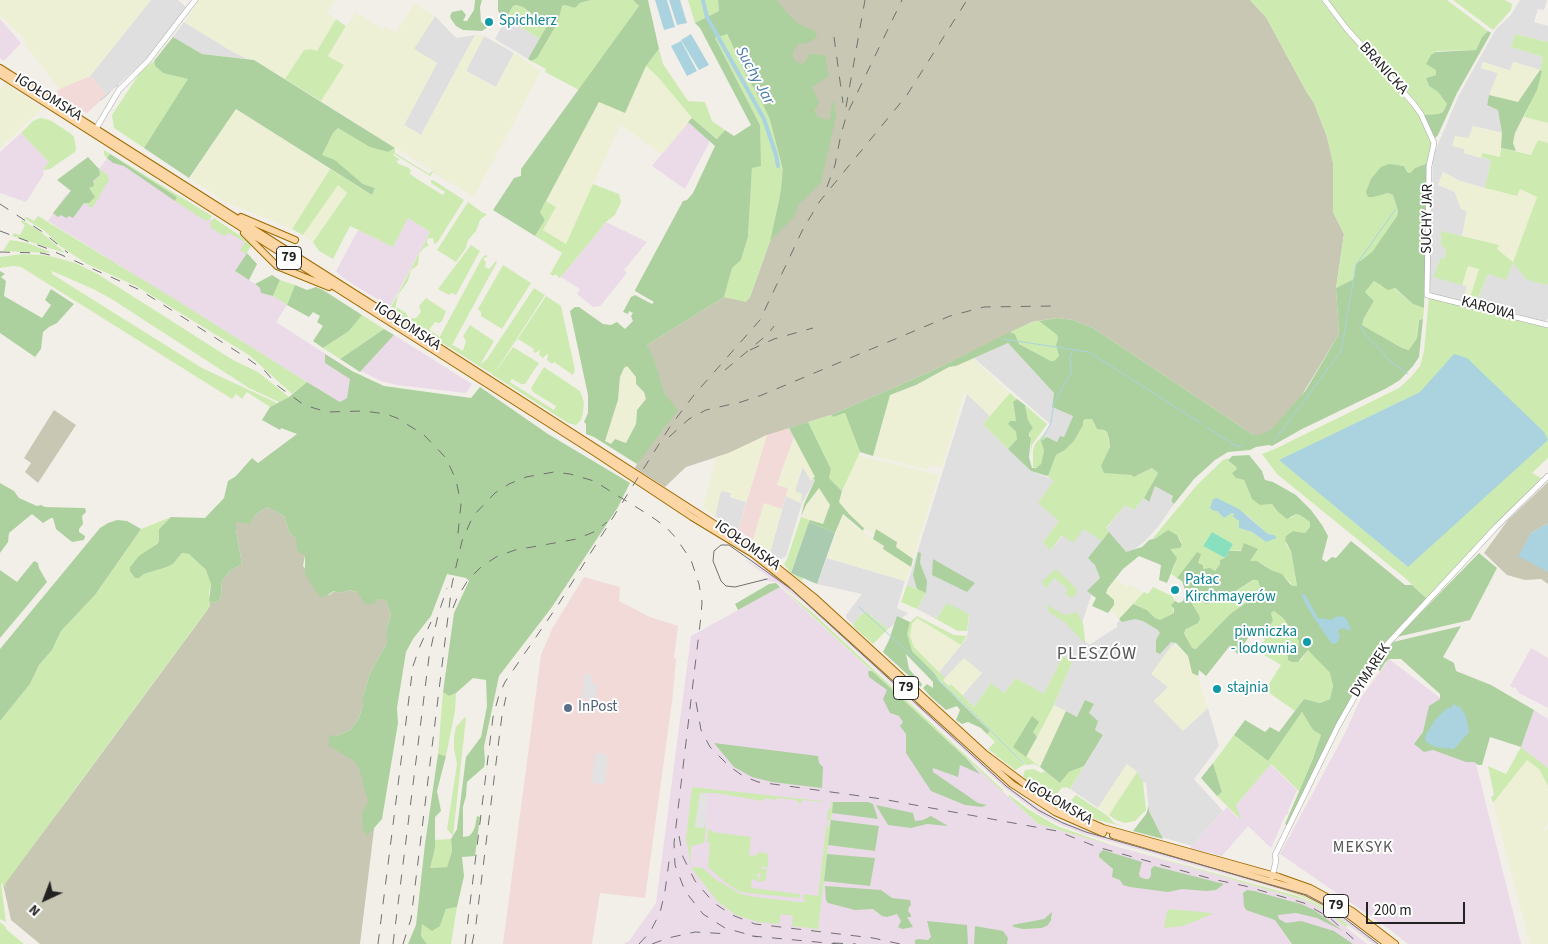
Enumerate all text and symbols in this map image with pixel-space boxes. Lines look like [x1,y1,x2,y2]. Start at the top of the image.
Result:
place label: Spichlerz [499,13,557,31]
marker: Spichlerz [483,16,495,28]
street label: BRANICKA [1355,39,1411,99]
water label: Suchy Jar [730,44,778,108]
street label: IGOŁOMSKA [11,70,85,126]
street label: SUCHY JAR [1418,184,1438,254]
road number: 79 [276,247,302,270]
street label: KAROWA [1459,293,1517,325]
street label: IGOŁOMSKA [370,299,444,355]
street label: IGOŁOMSKA [711,517,783,575]
place label: Pałac Kirchmayerów [1185,572,1276,607]
marker: Pałac Kirchmayerów [1169,584,1181,596]
place label: piwniczka - lodownia [1231,624,1297,659]
marker: piwniczka - lodownia [1301,636,1313,648]
street label: DYMAREK [1347,641,1395,701]
district label: PLESZÓW [1056,644,1138,666]
road number: 79 [894,676,918,700]
place label: stajnia [1227,680,1268,698]
marker: stajnia [1211,683,1223,695]
place label: InPost [578,699,617,717]
marker: InPost [562,702,574,714]
street label: IGOŁOMSKA [1021,776,1095,830]
district label: MEKSYK [1332,838,1394,858]
north arrow [20,874,70,924]
scale bar [1368,892,1467,924]
road number: 79 [1324,894,1348,918]
text: N [25,899,45,920]
text: 200 m [1374,900,1412,921]

